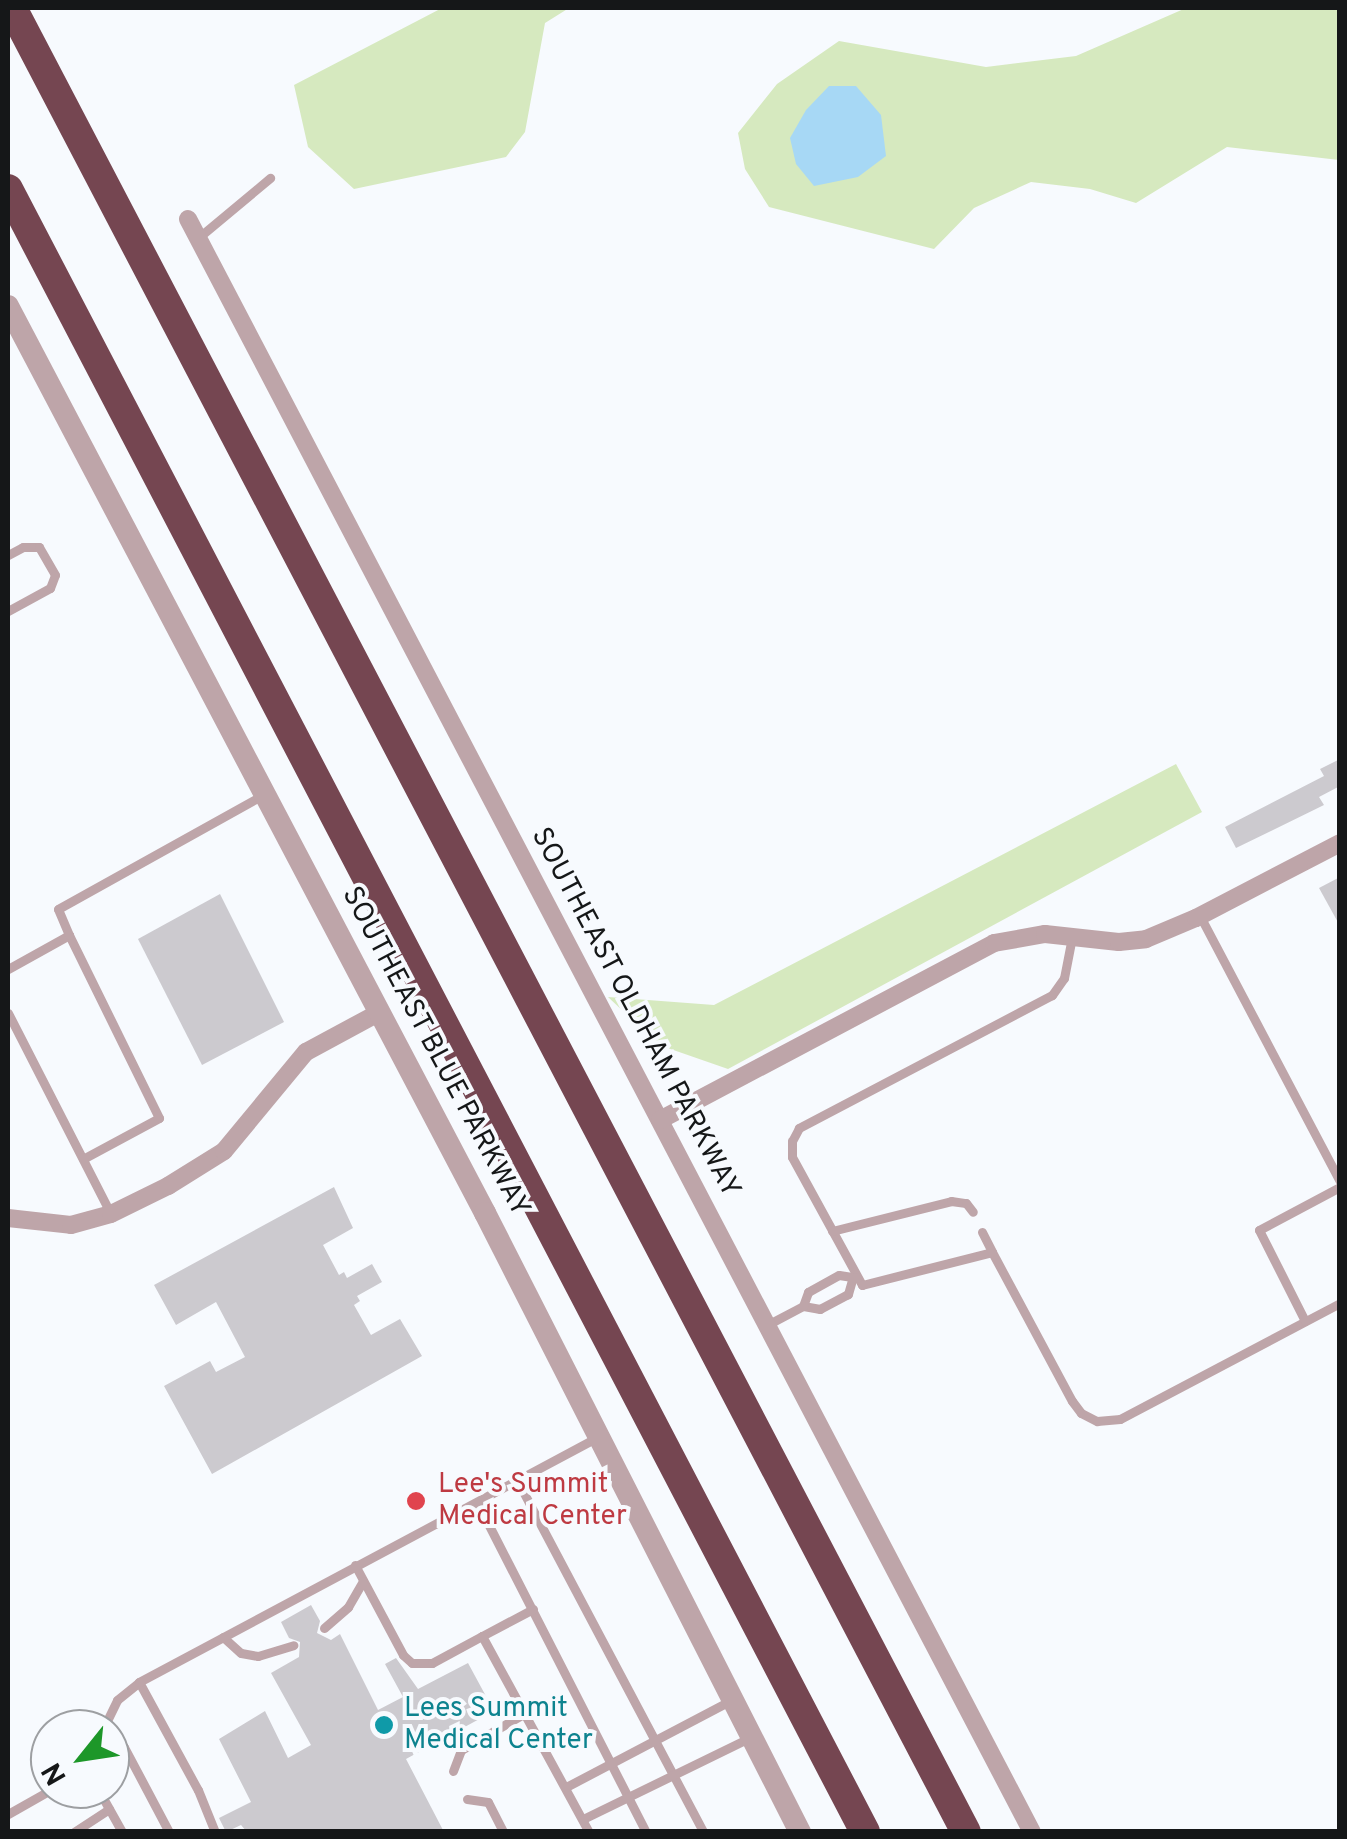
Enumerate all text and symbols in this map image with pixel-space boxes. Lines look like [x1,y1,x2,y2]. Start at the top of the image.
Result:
street label: SOUTHEAST OLDHAM PARKWAY [523,822,747,1204]
street label: SOUTHEAST BLUE PARKWAY [333,881,537,1223]
place label: Lee's Summit Medical Center [438,1468,627,1534]
marker: Lee's Summit Medical Center [403,1488,429,1514]
place label: Lees Summit Medical Center [404,1692,593,1758]
north arrow [30,1709,130,1809]
marker: Lees Summit Medical Center [373,1714,395,1736]
text: N [35,1755,76,1791]

